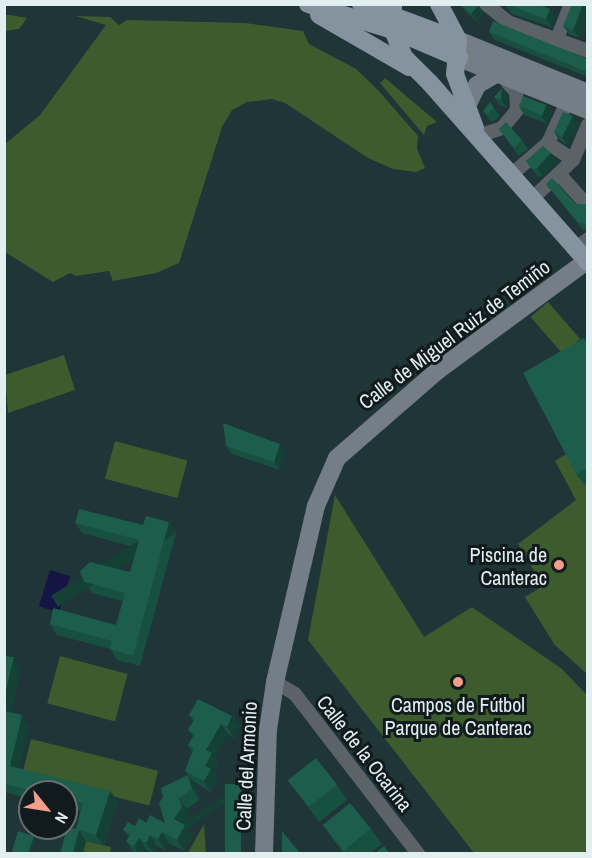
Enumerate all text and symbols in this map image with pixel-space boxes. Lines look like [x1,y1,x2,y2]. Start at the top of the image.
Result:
street label: Calle de Miguel Ruiz de Temiño [354,254,554,414]
place label: Piscina de Canterac [470,542,547,589]
marker: Piscina de Canterac [552,558,566,572]
marker: Campos de Fútbol Parque de Canterac [451,675,465,689]
street label: Calle de la Ocarina [312,690,418,816]
place label: Campos de Fútbol Parque de Canterac [385,692,531,739]
street label: Calle del Armonio [231,700,261,832]
north arrow [18,780,78,840]
text: N [50,808,74,828]

